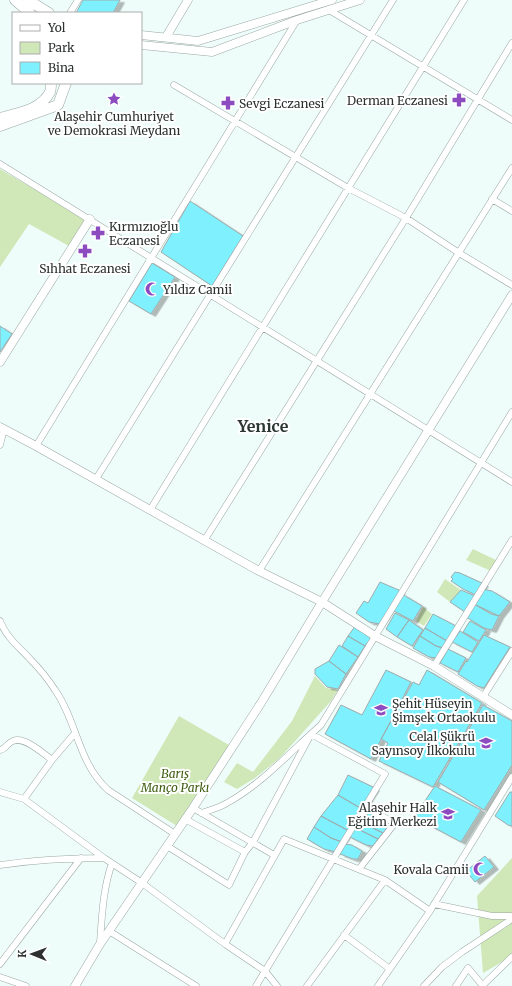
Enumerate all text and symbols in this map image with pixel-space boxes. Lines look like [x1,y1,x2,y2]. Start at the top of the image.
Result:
legend [12,12,142,84]
text: Yol [47,20,66,35]
text: Park [48,40,75,55]
text: Bina [48,60,75,75]
place icon: Alaşehir Cumhuriyet ve Demokrasi Meydanı [106,91,122,107]
pharmacy icon: Derman Eczanesi [451,92,467,108]
place label: Derman Eczanesi [347,93,448,108]
pharmacy icon: Sevgi Eczanesi [220,95,236,111]
place label: Sevgi Eczanesi [239,96,325,111]
place label: Alaşehir Cumhuriyet ve Demokrasi Meydanı [47,109,180,138]
place label: Kırmızıoğlu Eczanesi [109,219,179,248]
pharmacy icon: Kırmızıoğlu Eczanesi [90,225,106,241]
pharmacy icon: Sıhhat Eczanesi [77,243,93,259]
place label: Sıhhat Eczanesi [39,261,131,276]
mosque icon: Yıldız Camii [144,281,160,297]
place label: Yıldız Camii [162,282,232,297]
district label: Yenice [237,416,289,436]
place label: Şehit Hüseyin Şimşek Ortaokulu [392,696,496,725]
school or university icon: Şehit Hüseyin Şimşek Ortaokulu [373,702,389,718]
place label: Celal Şükrü Sayınsoy İlkokulu [371,729,475,758]
school or university icon: Celal Şükrü Sayınsoy İlkokulu [478,735,494,751]
park label: Barış Manço Parkı [140,766,209,795]
place label: Alaşehir Halk Eğitim Merkezi [348,800,437,829]
school or university icon: Alaşehir Halk Eğitim Merkezi [440,806,456,822]
mosque icon: Kovala Camii [472,861,488,877]
place label: Kovala Camii [393,862,469,877]
north arrow [12,934,52,974]
text: K [15,949,29,958]

